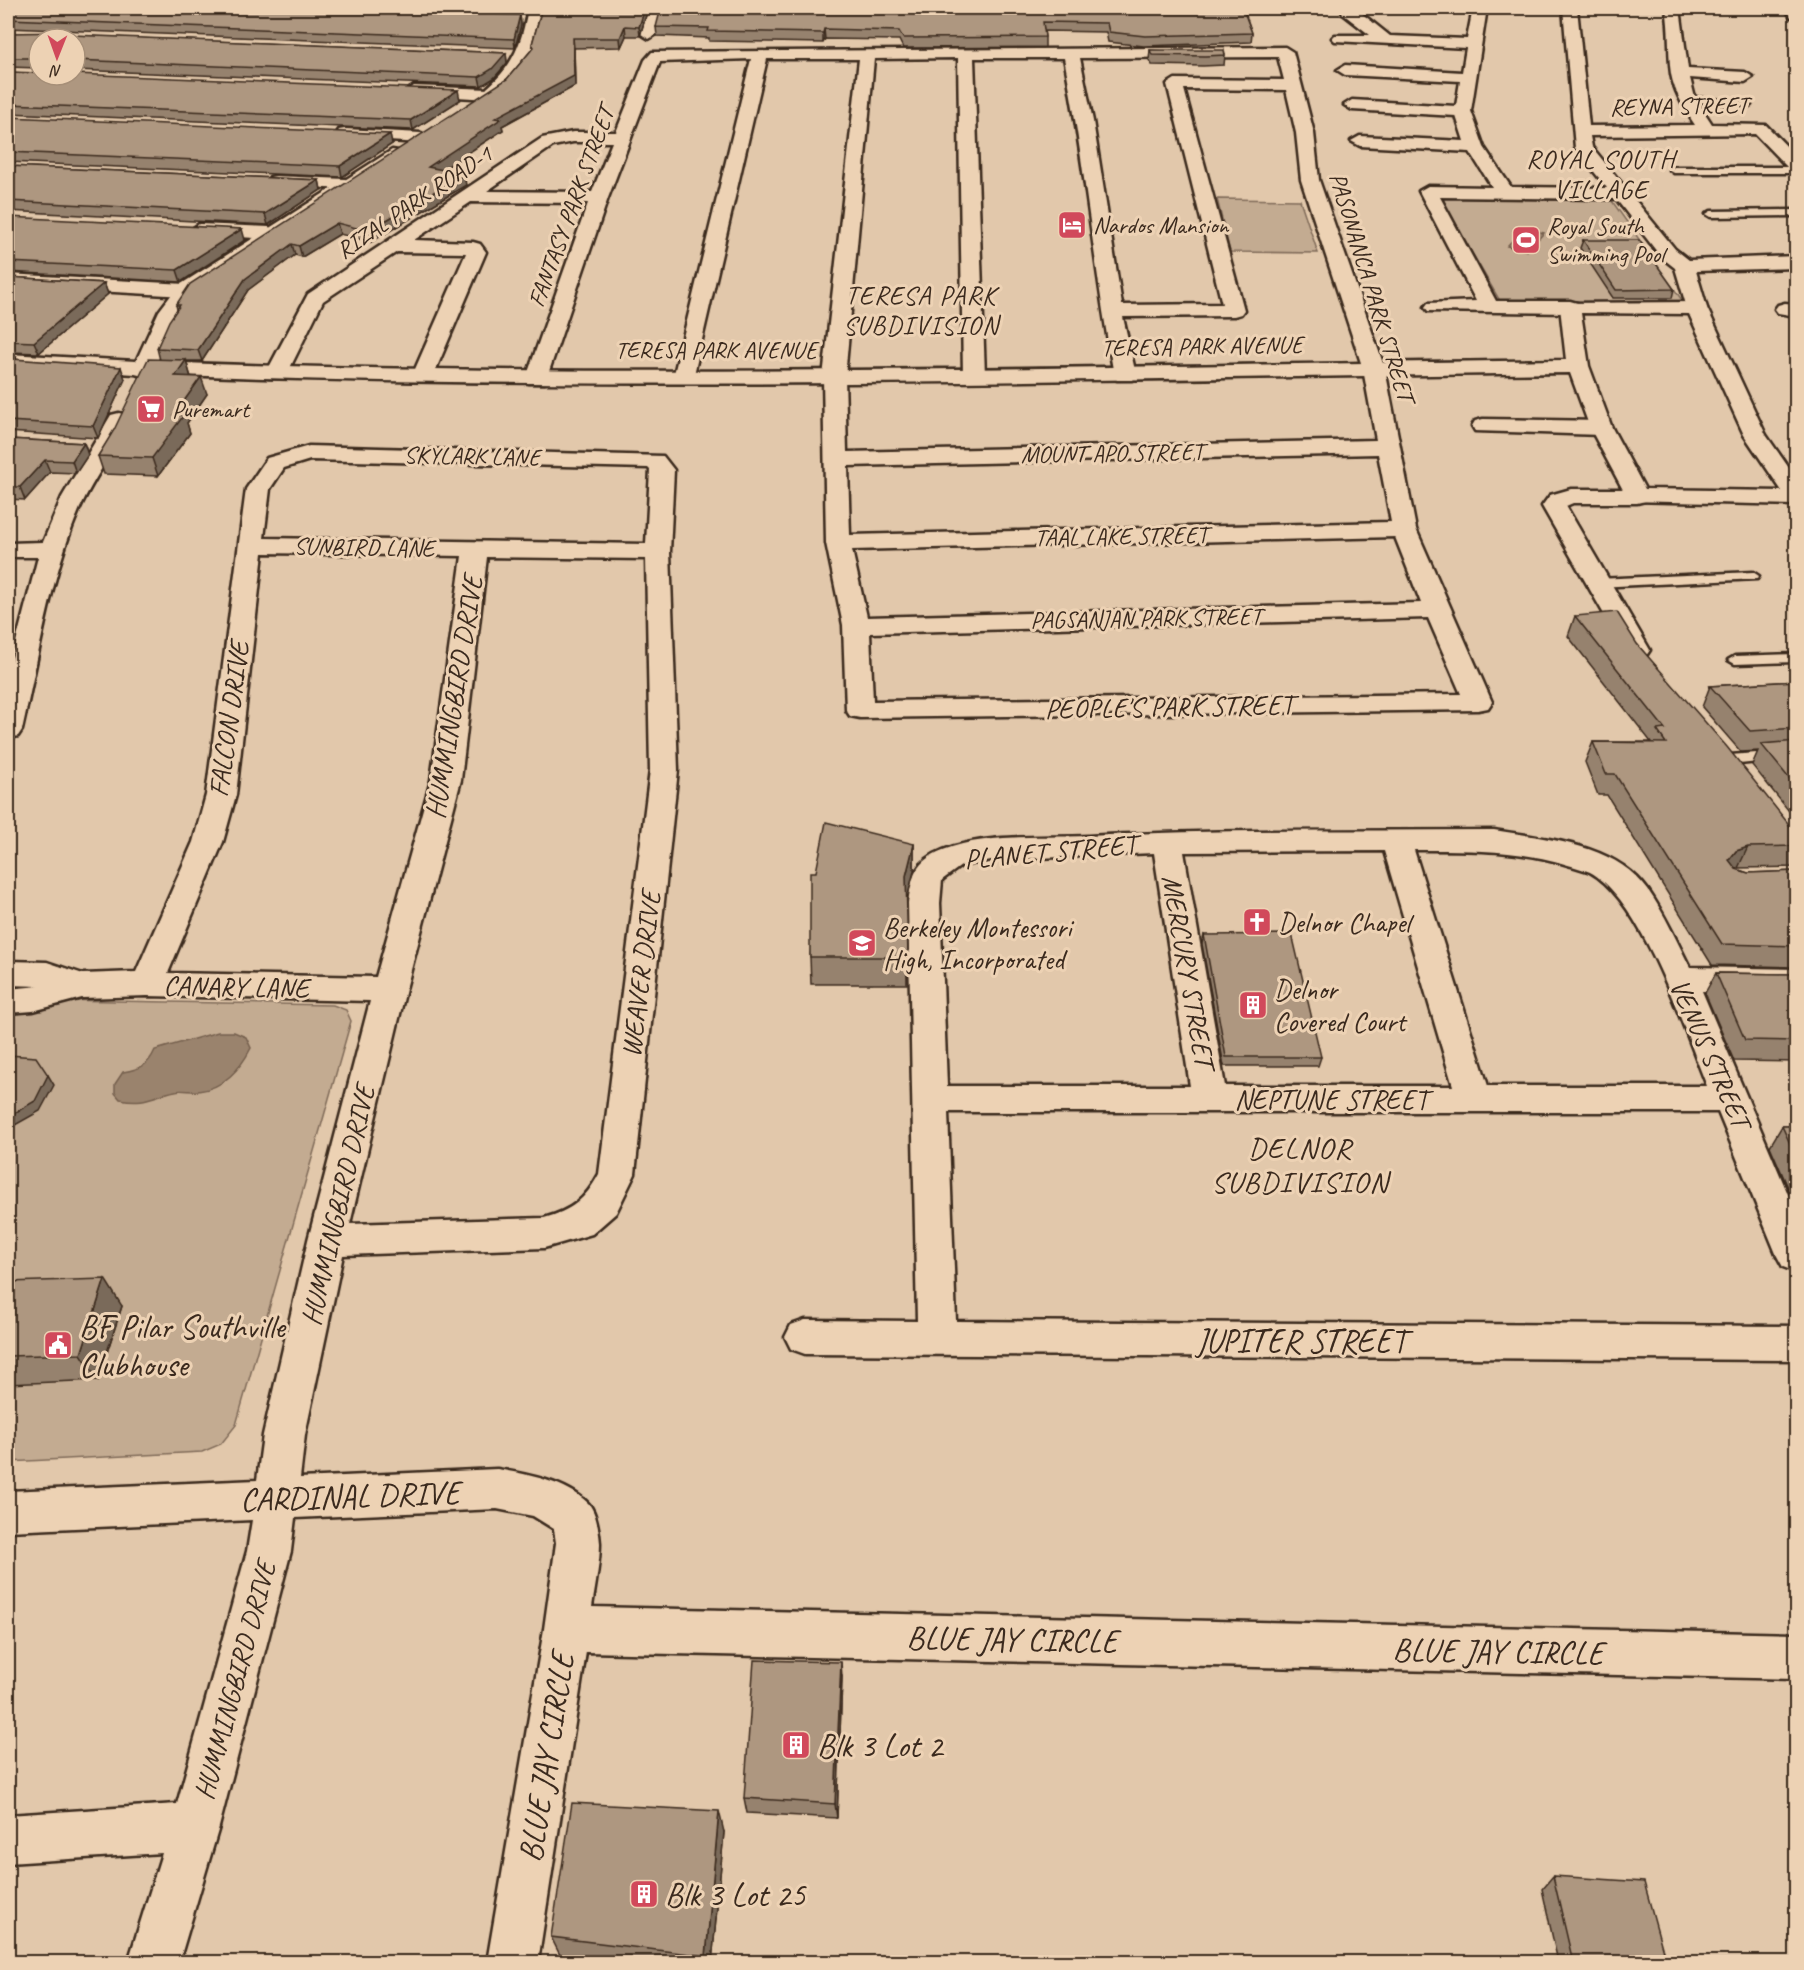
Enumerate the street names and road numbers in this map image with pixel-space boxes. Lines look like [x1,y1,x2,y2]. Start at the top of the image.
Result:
street label: REYNA STREET [1610,90,1753,122]
street label: FANTASY PARK STREET [521,97,623,311]
street label: RIZAL PARK ROAD-1 [330,138,499,265]
street label: PASONANCA PARK STREET [1323,169,1423,411]
street label: TERESA PARK AVENUE [1101,329,1306,363]
street label: TERESA PARK AVENUE [615,335,820,365]
street label: MOUNT APO STREET [1021,436,1209,470]
street label: SKYLARK LANE [404,440,543,472]
street label: TAAL LAKE STREET [1034,519,1214,553]
street label: SUNBIRD LANE [294,531,438,563]
street label: HUMMINGBIRD DRIVE [417,570,491,821]
street label: PAGSANJAN PARK STREET [1030,601,1267,635]
street label: FALCON DRIVE [200,636,257,799]
street label: PEOPLE'S PARK STREET [1045,687,1301,726]
street label: PLANET STREET [963,826,1145,876]
street label: MERCURY STREET [1154,872,1224,1077]
street label: WEAVER DRIVE [613,885,668,1059]
street label: CANARY LANE [163,968,312,1005]
street label: VENUS STREET [1662,973,1762,1139]
street label: HUMMINGBIRD DRIVE [293,1078,383,1329]
street label: NEPTUNE STREET [1234,1082,1435,1117]
street label: JUPITER STREET [1194,1320,1414,1362]
street label: CARDINAL DRIVE [239,1471,465,1521]
street label: HUMMINGBIRD DRIVE [186,1554,284,1803]
street label: BLUE JAY CIRCLE [906,1616,1122,1662]
street label: BLUE JAY CIRCLE [1392,1628,1608,1674]
street label: BLUE JAY CIRCLE [509,1646,584,1865]

